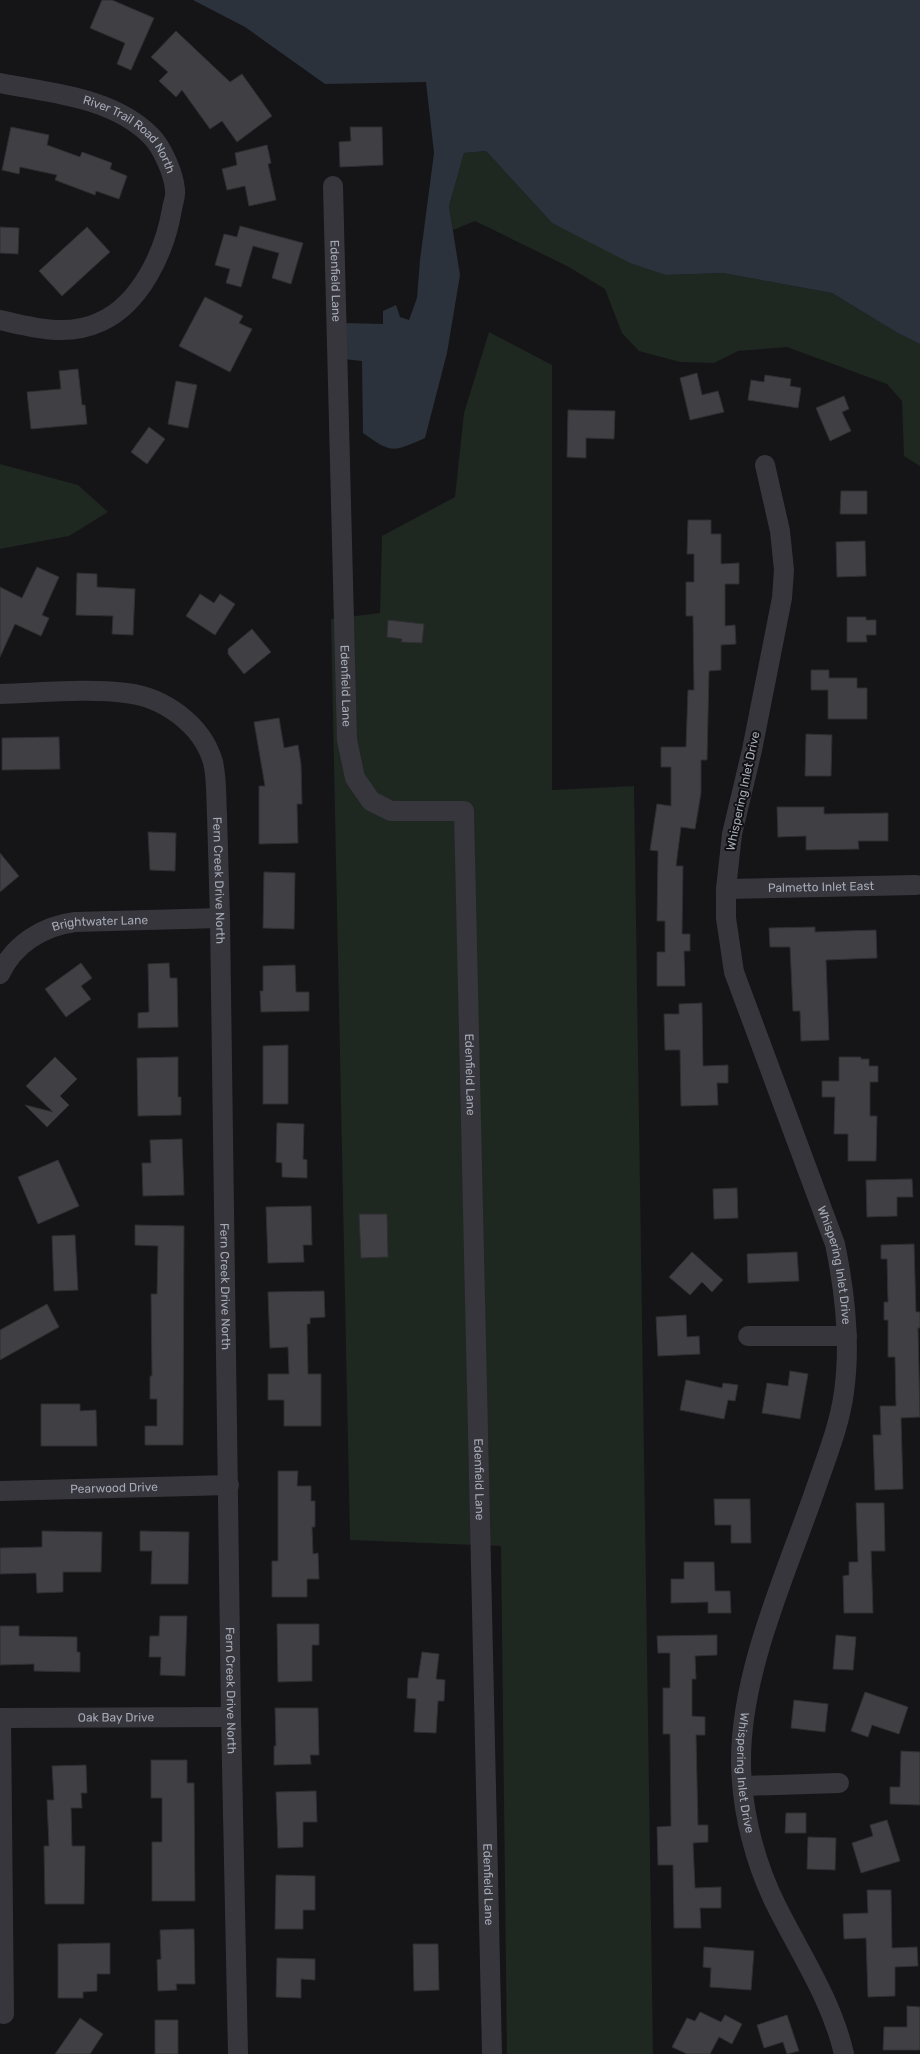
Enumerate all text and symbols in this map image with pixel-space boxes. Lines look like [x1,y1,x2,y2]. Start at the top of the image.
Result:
street label: River Trail Road North [81,93,178,175]
street label: Edenfield Lane [327,240,343,322]
street label: Edenfield Lane [338,645,354,727]
street label: Whispering Inlet Drive [724,730,763,852]
street label: Fern Creek Drive North [210,817,227,944]
street label: Palmetto Inlet East [768,879,875,895]
street label: Brightwater Lane [50,913,149,934]
street label: Edenfield Lane [462,1033,478,1116]
street label: Whispering Inlet Drive [814,1204,853,1325]
street label: Fern Creek Drive North [217,1223,233,1350]
street label: Edenfield Lane [471,1438,487,1521]
street label: Pearwood Drive [70,1480,158,1496]
street label: Fern Creek Drive North [223,1627,239,1754]
street label: Oak Bay Drive [78,1710,155,1725]
street label: Whispering Inlet Drive [734,1711,757,1835]
street label: Edenfield Lane [480,1843,496,1926]

